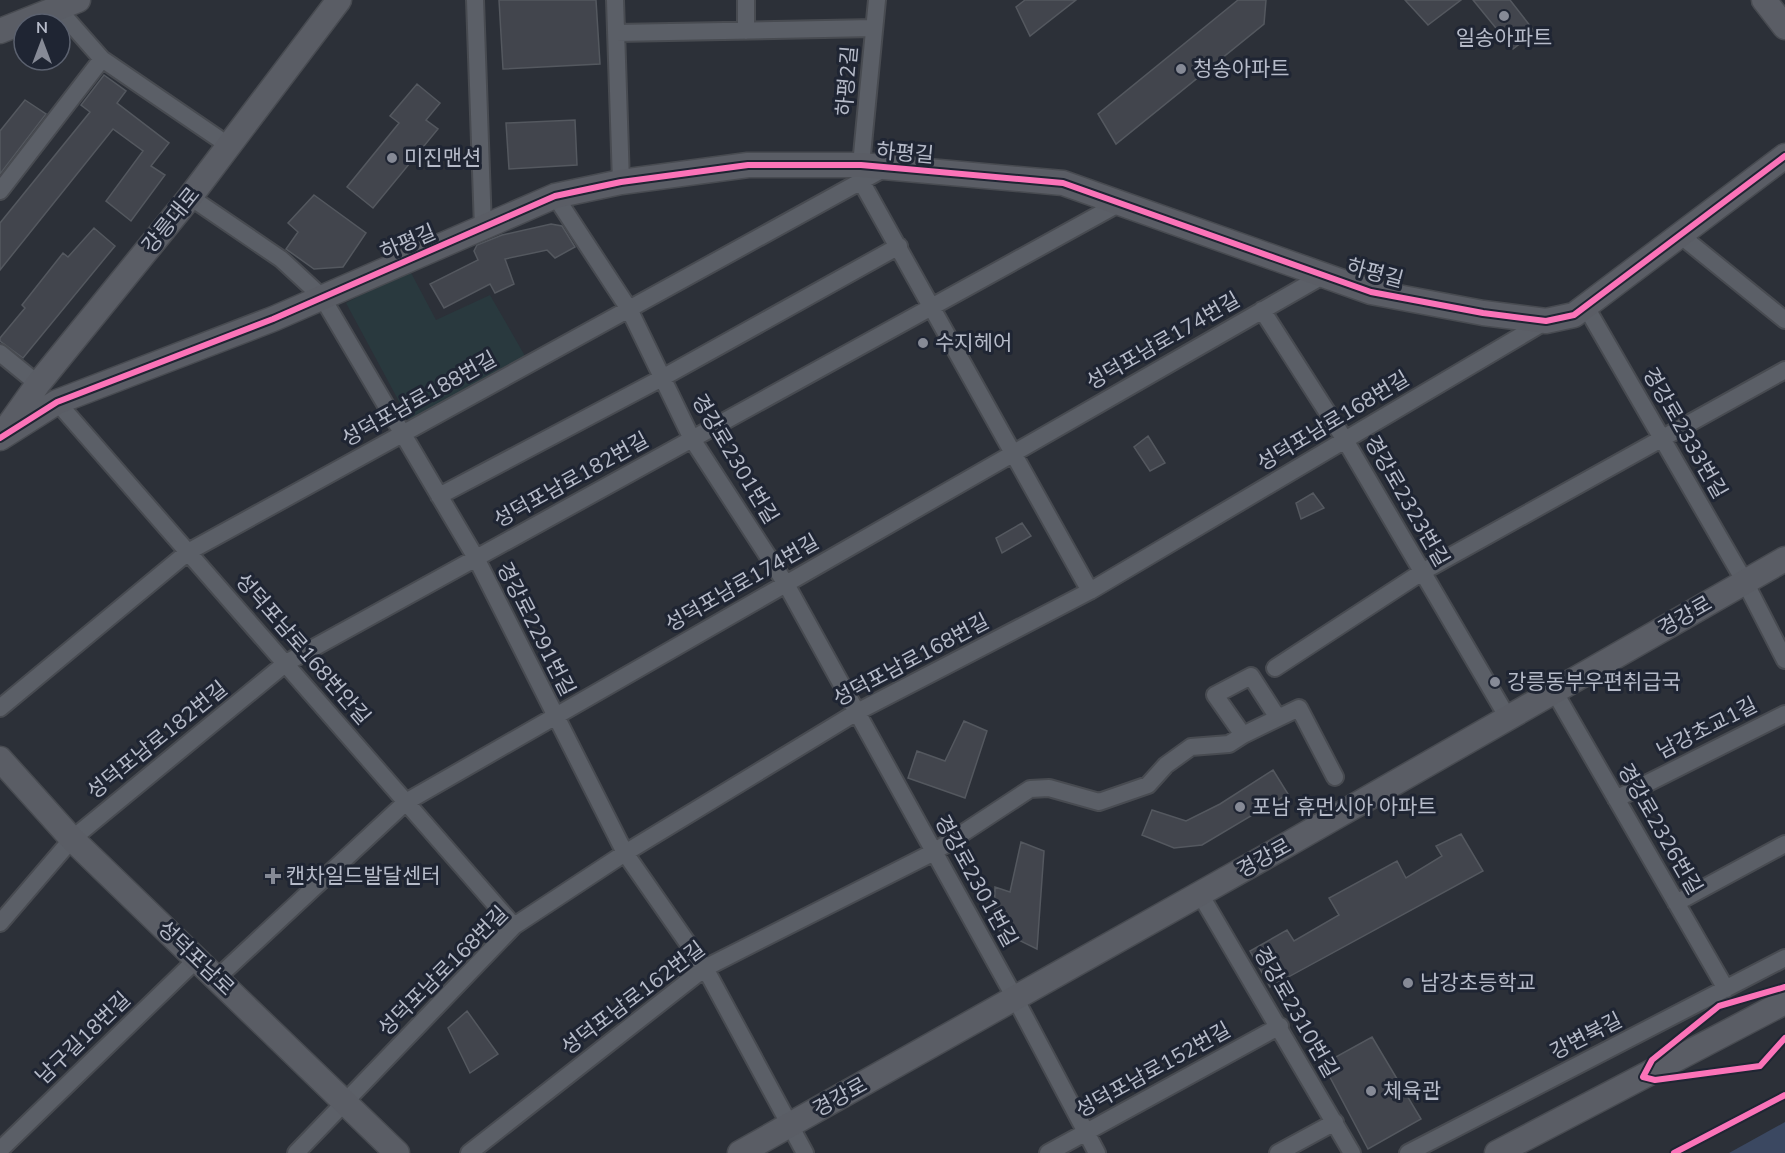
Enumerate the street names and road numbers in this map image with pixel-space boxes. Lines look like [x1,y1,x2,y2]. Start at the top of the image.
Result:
street label: 하평2길 [830,45,864,117]
street label: 하평길 [875,137,935,169]
street label: 강릉대로 [136,181,206,259]
street label: 하평길 [376,218,440,266]
street label: 하평길 [1343,252,1407,294]
street label: 성덕포남로174번길 [1081,286,1245,396]
street label: 성덕포남로188번길 [337,345,501,453]
street label: 경강로2333번길 [1636,362,1734,504]
street label: 성덕포남로168번길 [1252,364,1414,478]
street label: 경강로2301번길 [685,389,785,529]
street label: 성덕포남로182번길 [489,426,653,534]
street label: 경강로2323번길 [1358,430,1456,572]
street label: 성덕포남로174번길 [660,528,824,638]
street label: 경강로2291번길 [490,557,582,701]
street label: 성덕포남로168번안길 [229,567,377,731]
street label: 경강로 [1653,589,1717,643]
street label: 성덕포남로168번길 [828,607,994,713]
street label: 성덕포남로182번길 [81,675,233,805]
street label: 남강초교1길 [1652,691,1762,765]
street label: 경강로2326번길 [1611,758,1709,900]
street label: 경강로2301번길 [928,810,1024,952]
street label: 경강로 [1232,832,1296,884]
street label: 성덕포남로168번길 [372,900,514,1042]
street label: 성덕포남로 [152,914,240,1002]
street label: 성덕포남로162번길 [555,935,711,1061]
street label: 경강로2310번길 [1247,941,1345,1083]
street label: 남구길18번길 [29,986,137,1090]
street label: 강변북길 [1545,1006,1627,1066]
street label: 성덕포남로152번길 [1071,1016,1235,1124]
street label: 경강로 [808,1071,872,1123]

